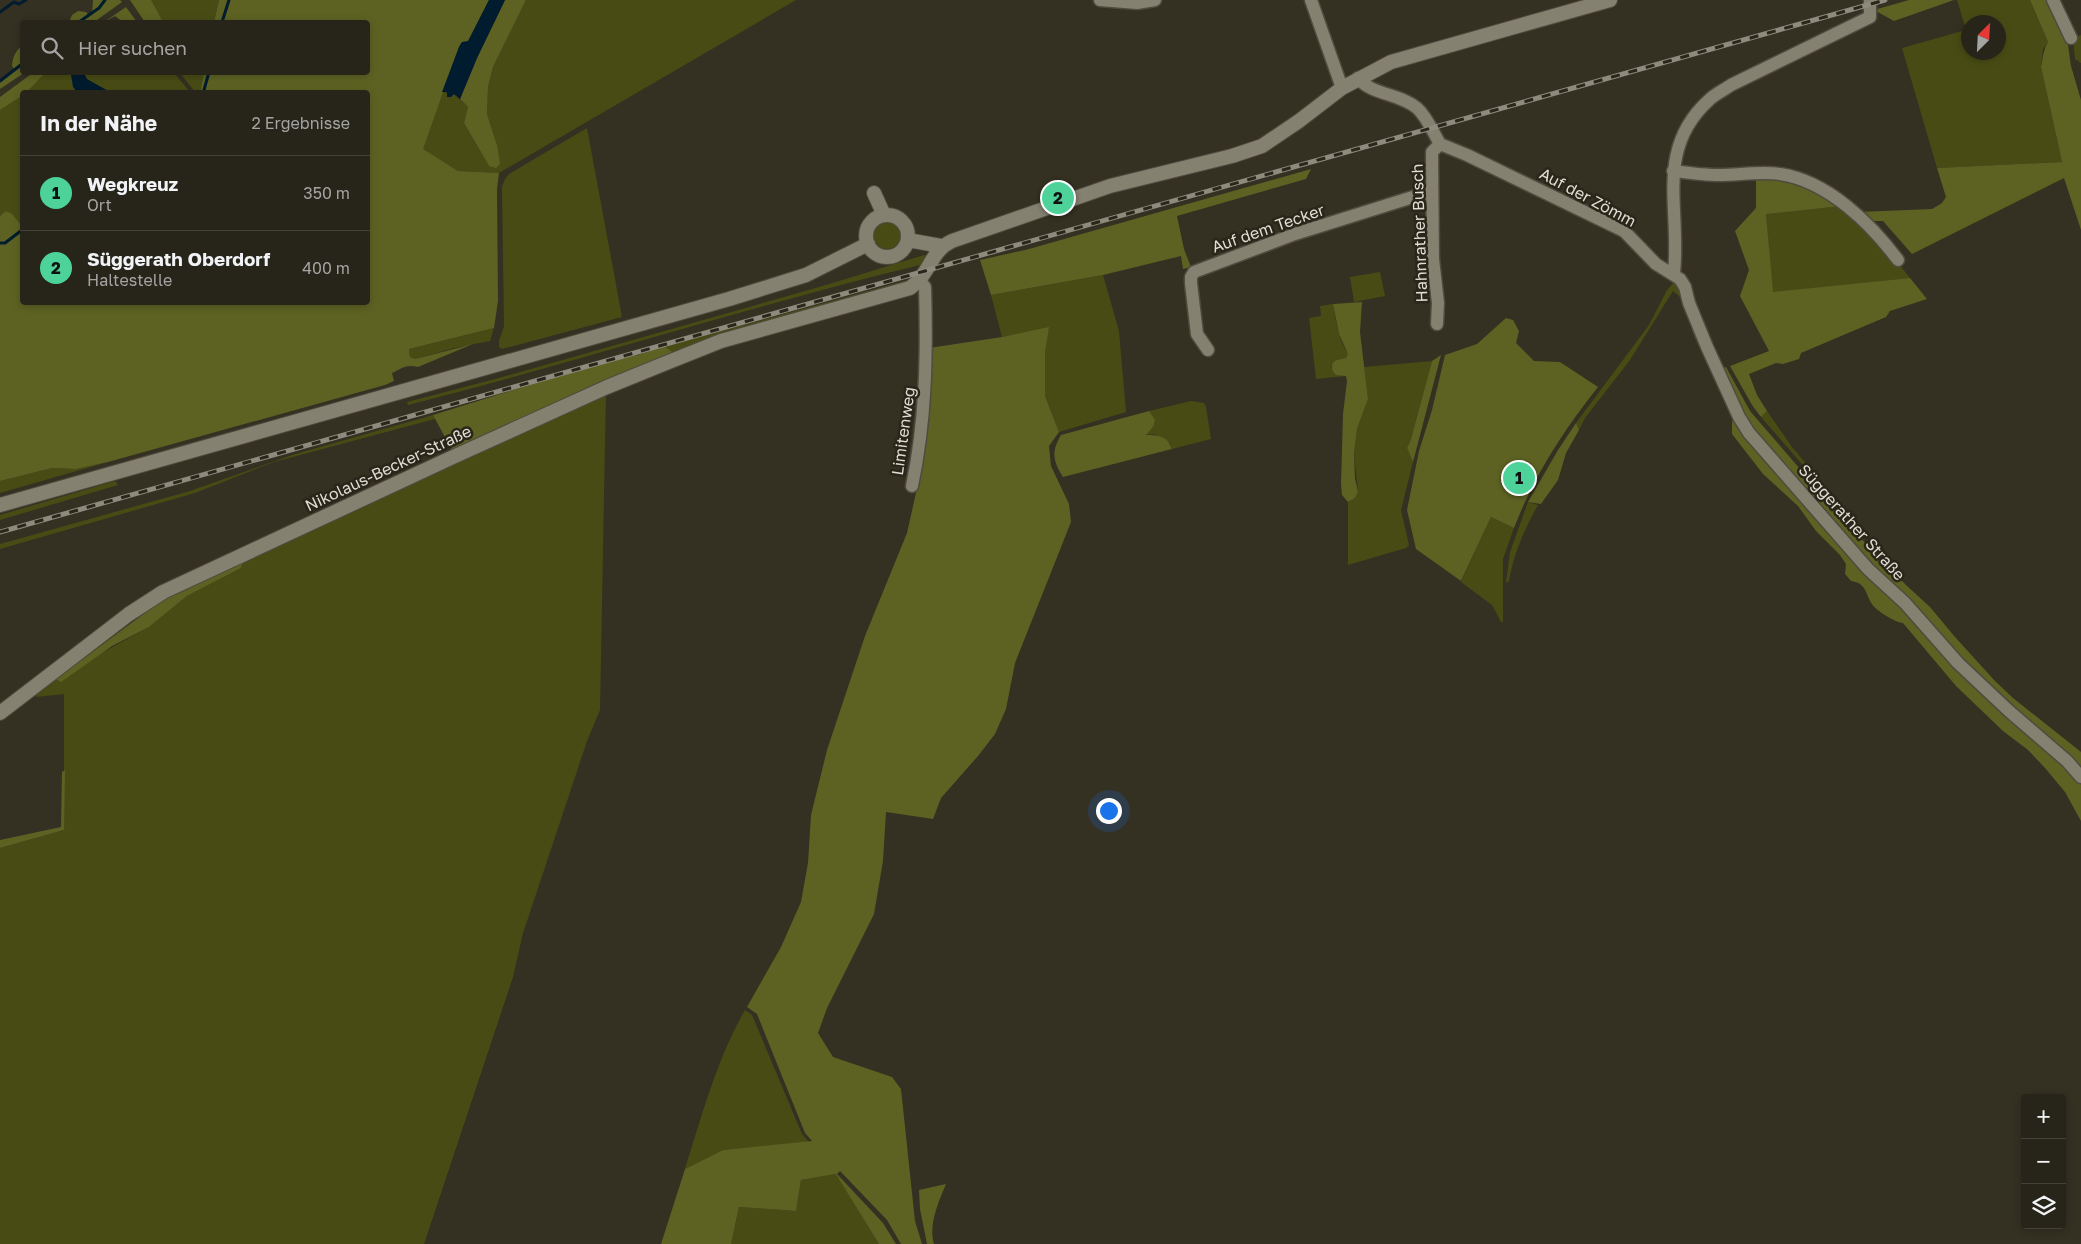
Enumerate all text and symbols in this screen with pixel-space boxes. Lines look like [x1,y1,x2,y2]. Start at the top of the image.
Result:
north arrow [1961,15,2006,60]
search box [20,20,370,75]
icon: search [38,34,66,62]
text: Hier suchen [78,36,187,59]
text: In der Nähe [40,110,157,136]
text: 2 Ergebnisse [252,113,350,133]
street label: Hahnrather Busch [1407,163,1431,303]
street label: Auf der Zömm [1536,163,1640,231]
text: Wegkreuz [87,172,178,195]
pin: 2 [1042,179,1074,217]
text: 1 [52,183,60,203]
text: 350 m [303,183,350,203]
text: Ort [87,195,112,215]
street label: Auf dem Tecker [1209,199,1327,257]
text: Süggerath Oberdorf [87,247,270,270]
text: 2 [51,258,61,278]
text: 400 m [302,258,350,278]
text: Haltestelle [87,270,172,290]
street label: Limitenweg [887,385,919,477]
street label: Nikolaus-Becker-Straße [302,421,474,515]
pin: 1 [1503,459,1535,497]
street label: Süggerather Straße [1795,460,1909,584]
your location [1096,798,1122,824]
map controls [2021,1094,2066,1229]
button: + [2021,1094,2066,1139]
button: − [2021,1139,2066,1184]
button: layers [2021,1184,2066,1229]

